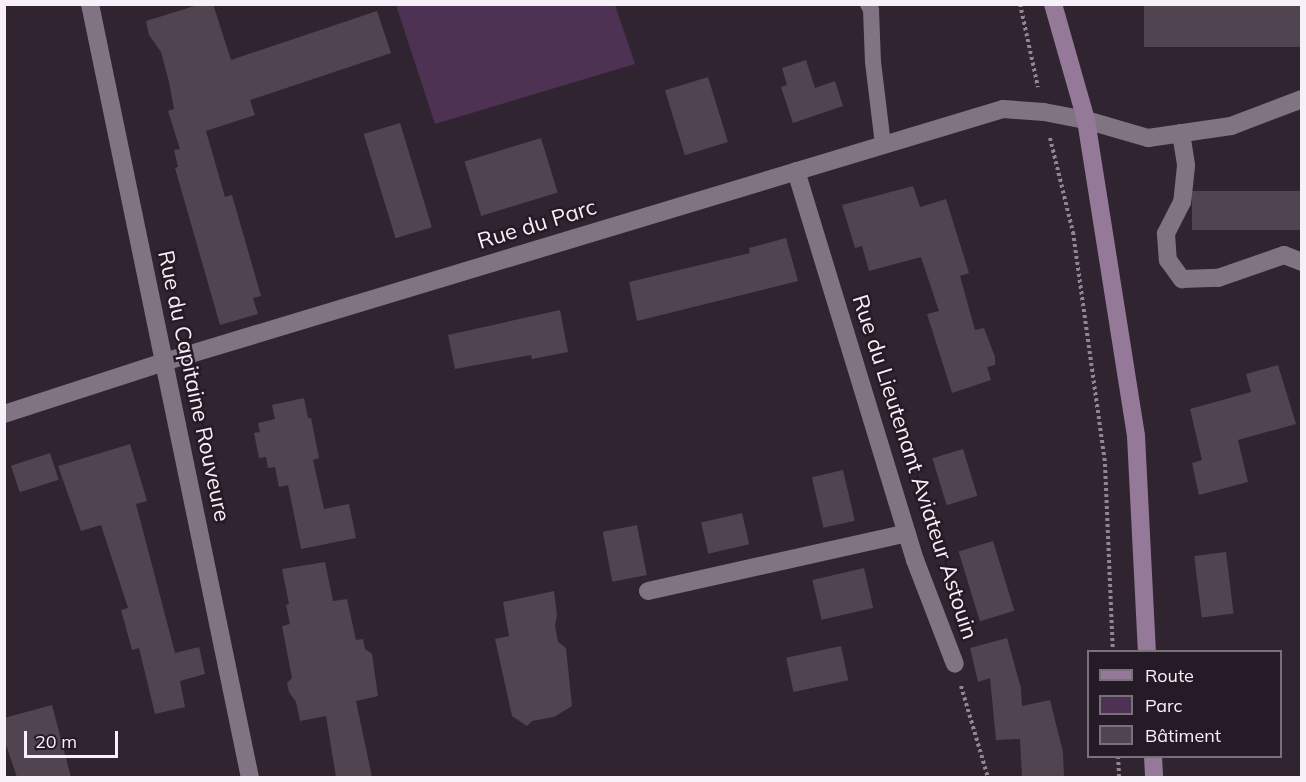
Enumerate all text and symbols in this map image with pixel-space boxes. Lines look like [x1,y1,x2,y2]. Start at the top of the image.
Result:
street label: Rue du Parc [474,193,600,255]
street label: Rue du Capitaine Rouveure [152,248,236,524]
street label: Rue du Lieutenant Aviateur Astouin [847,291,983,643]
legend [1087,650,1282,758]
text: Route [1145,664,1194,687]
text: Parc [1145,694,1182,717]
scale bar [27,719,122,757]
text: Bâtiment [1145,724,1221,747]
text: 20 m [35,730,77,753]

